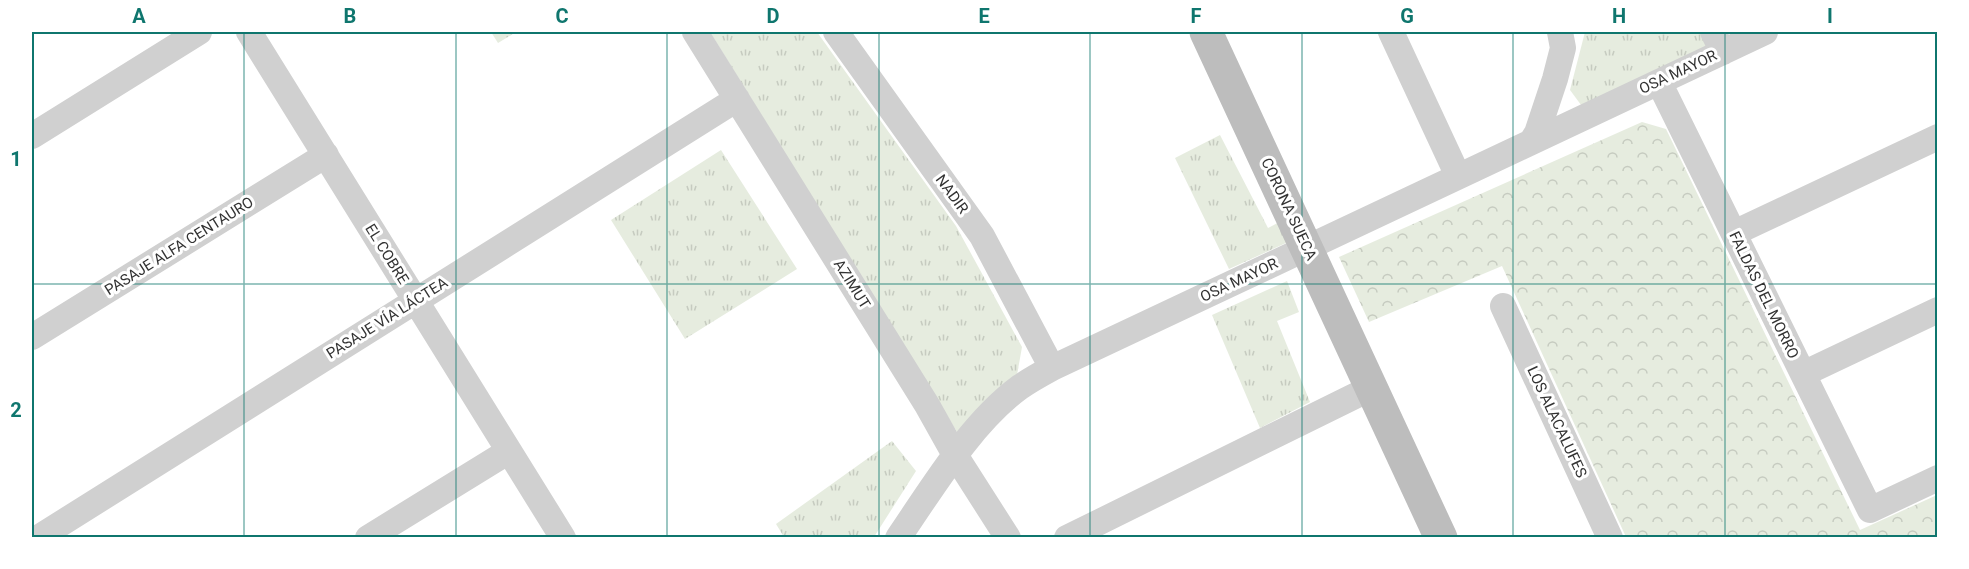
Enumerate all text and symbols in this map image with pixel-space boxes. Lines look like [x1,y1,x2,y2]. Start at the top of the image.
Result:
text: A [132,4,146,28]
text: B [344,4,356,28]
text: C [555,4,569,28]
text: D [767,4,780,28]
text: E [978,4,990,28]
text: F [1191,4,1202,28]
text: G [1400,4,1414,28]
text: H [1612,4,1626,28]
text: I [1827,4,1833,28]
street label: OSA MAYOR [1636,46,1720,98]
text: 1 [10,147,22,171]
street label: CORONA SUECA [1257,155,1321,263]
street label: NADIR [932,171,972,217]
street label: PASAJE ALFA CENTAURO [101,193,257,299]
street label: EL COBRE [361,221,413,288]
street label: FALDAS DEL MORRO [1725,228,1803,362]
street label: OSA MAYOR [1197,254,1281,306]
street label: AZIMUT [830,256,874,312]
street label: PASAJE VÍA LÁCTEA [323,273,451,363]
street label: LOS ALACALUFES [1523,363,1591,481]
text: 2 [10,398,22,422]

